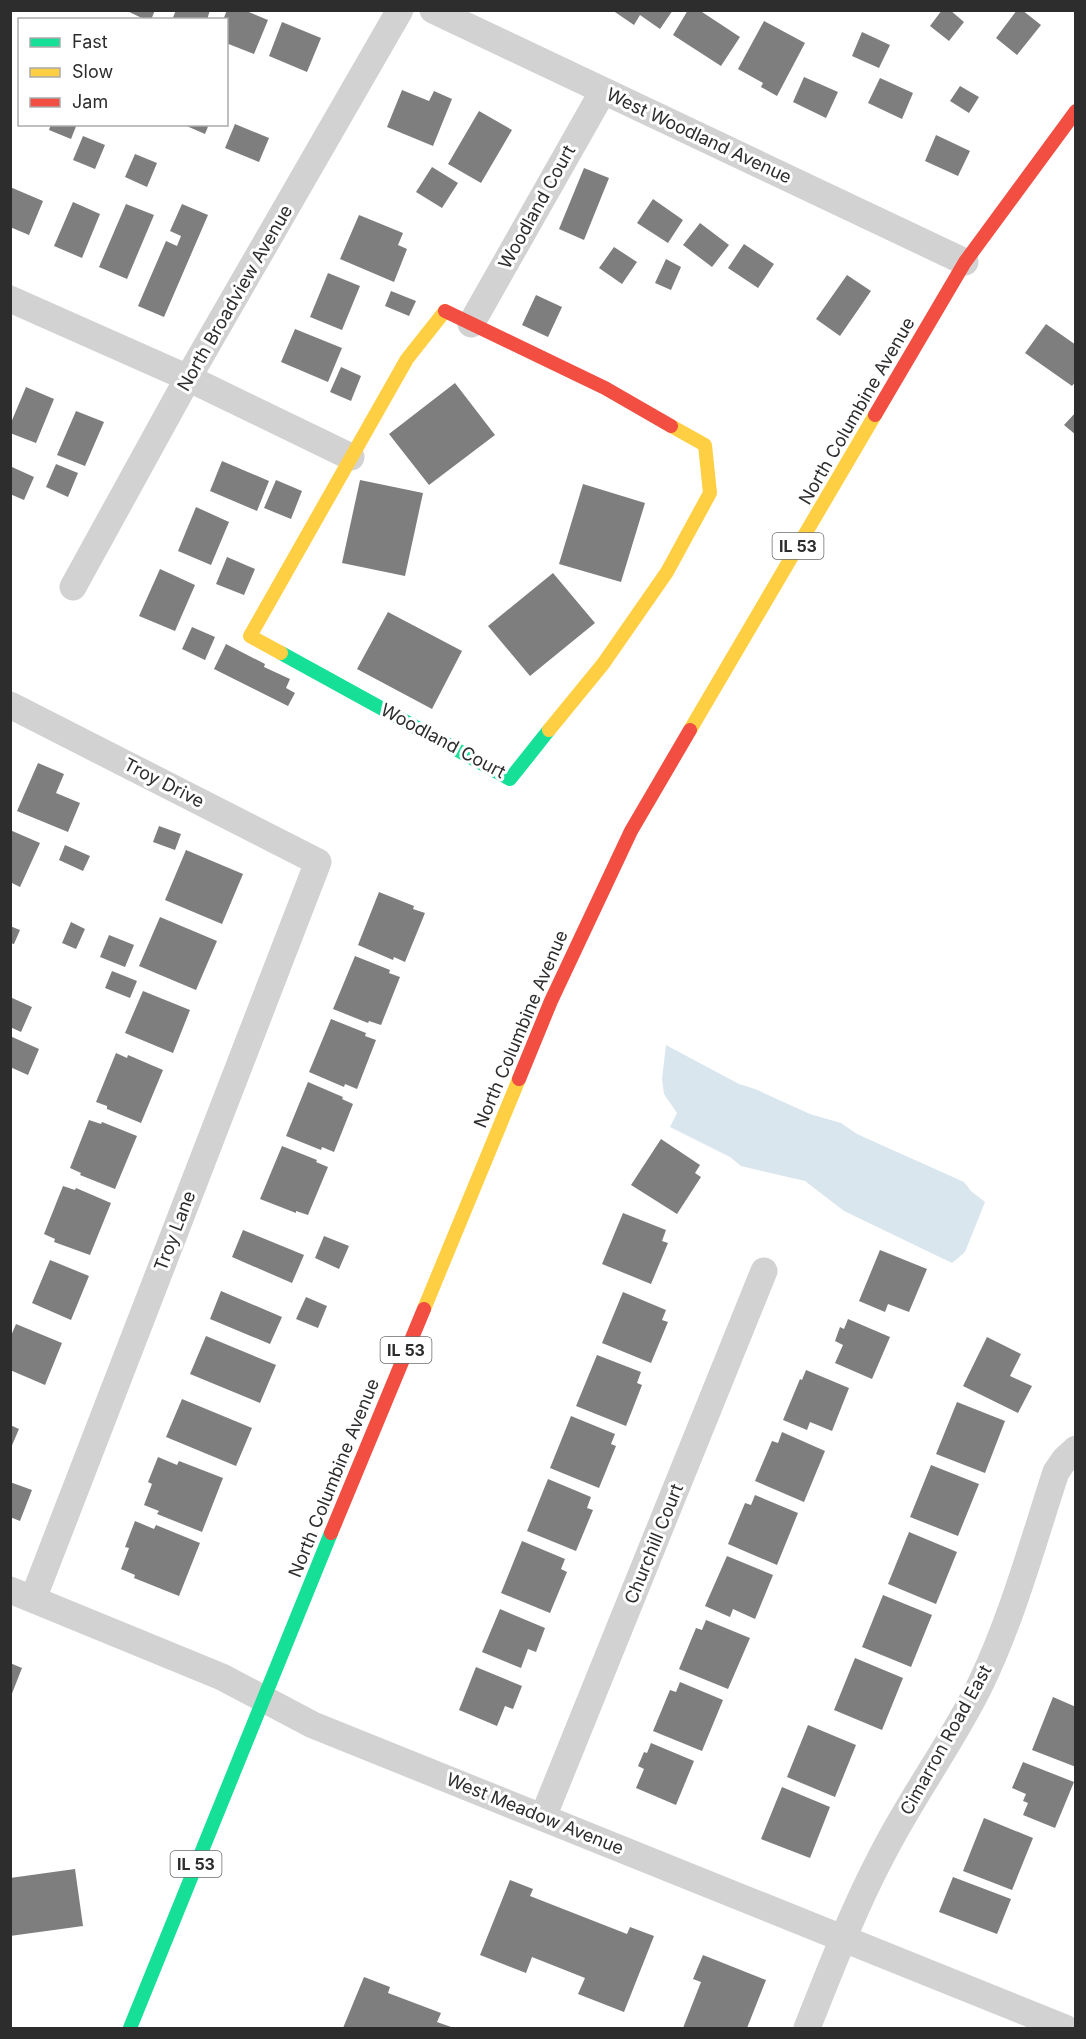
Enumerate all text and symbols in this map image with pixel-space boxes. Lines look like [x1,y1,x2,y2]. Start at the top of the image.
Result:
legend [18,18,228,126]
text: Fast [72,31,108,52]
text: Slow [72,61,113,82]
street label: West Woodland Avenue [603,83,795,188]
text: Jam [72,91,108,112]
street label: Woodland Court [494,141,579,272]
street label: North Broadview Avenue [173,201,296,394]
street label: North Columbine Avenue [794,313,919,508]
road number: IL 53 [772,533,824,559]
street label: Woodland Court [377,699,509,782]
street label: Troy Drive [121,753,208,812]
street label: North Columbine Avenue [469,927,572,1131]
street label: Troy Lane [150,1188,199,1274]
road number: IL 53 [380,1337,432,1363]
street label: North Columbine Avenue [284,1375,383,1580]
street label: Churchill Court [620,1481,687,1607]
street label: Cimarron Road East [896,1661,996,1818]
street label: West Meadow Avenue [443,1768,627,1859]
road number: IL 53 [170,1851,222,1877]

